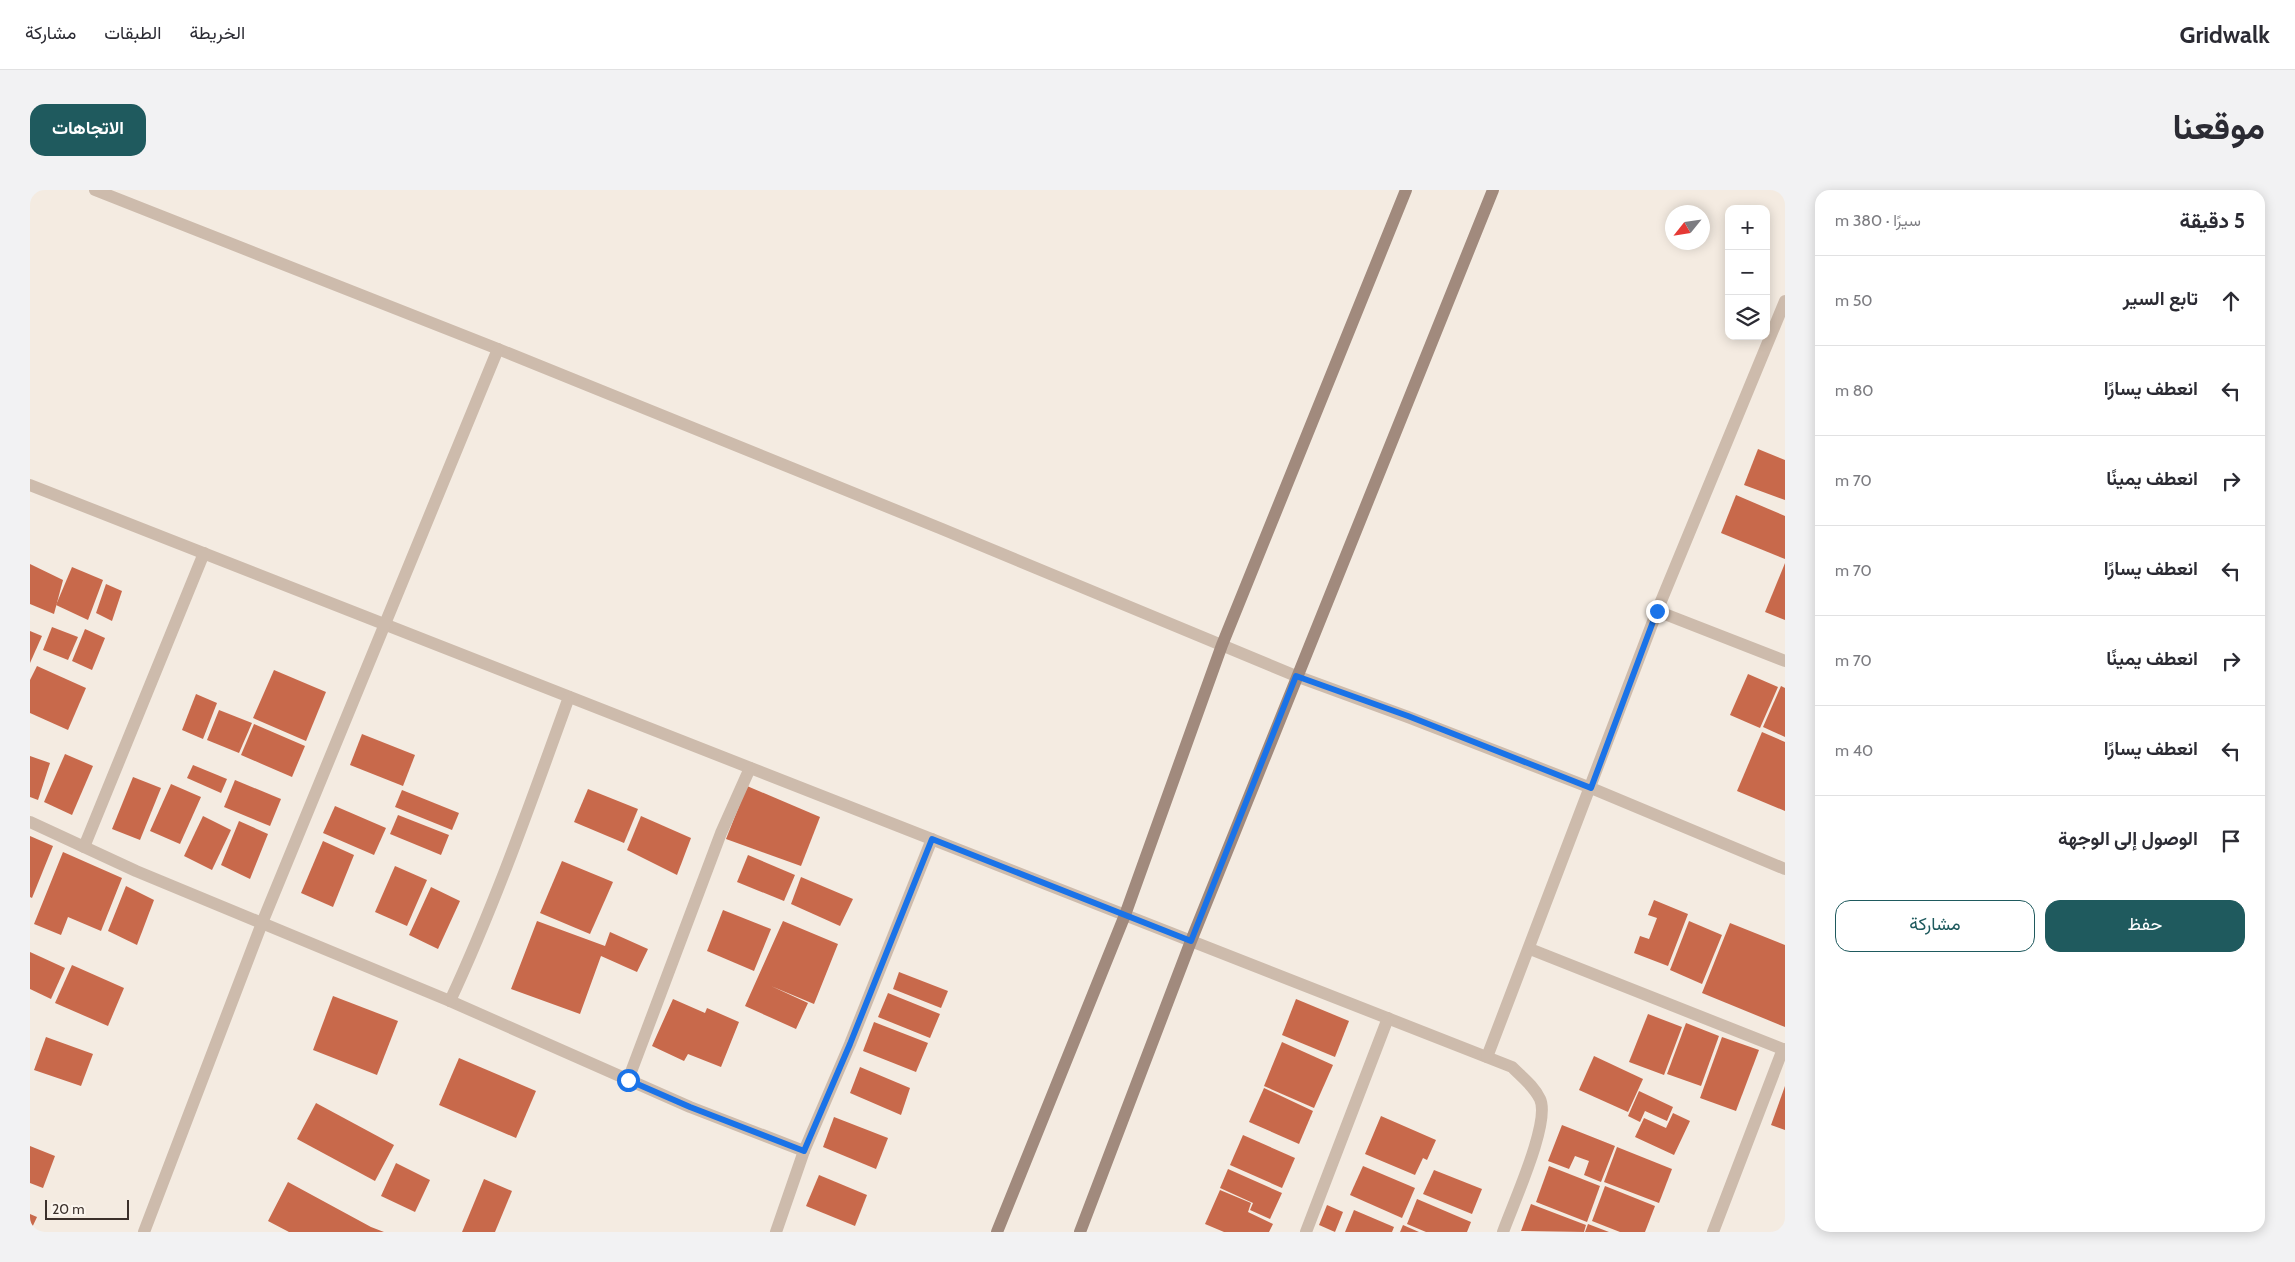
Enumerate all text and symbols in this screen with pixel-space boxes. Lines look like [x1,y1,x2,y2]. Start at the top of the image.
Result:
text: Gridwalk [2180,20,2270,49]
text: مشاركة [25,22,76,44]
text: الطبقات [104,22,161,44]
text: الخريطة [189,22,245,44]
button: الاتجاهات [30,104,146,156]
text: موقعنا [2172,105,2265,148]
north arrow [1665,205,1710,250]
map controls [1725,205,1770,340]
button: + [1725,205,1770,250]
text: 5 دقيقة [2179,208,2245,233]
text: سيرًا · 380 m [1835,211,1921,230]
button: − [1725,250,1770,295]
text: تابع السير [2123,287,2198,310]
icon: ahead [2217,287,2245,315]
text: 50 m [1835,291,1872,310]
button: layers [1725,295,1770,340]
text: انعطف يسارًا [2104,377,2198,400]
icon: left [2217,377,2245,405]
text: 80 m [1835,381,1874,400]
text: انعطف يمينًا [2106,467,2198,490]
icon: right [2217,467,2245,495]
text: 70 m [1835,471,1872,490]
text: انعطف يسارًا [2104,557,2198,580]
icon: left [2217,557,2245,585]
text: 70 m [1835,561,1872,580]
route end [1646,600,1669,623]
text: انعطف يمينًا [2106,647,2198,670]
icon: right [2217,647,2245,675]
text: 70 m [1835,651,1872,670]
text: انعطف يسارًا [2104,737,2198,760]
icon: left [2217,737,2245,765]
text: 40 m [1835,741,1873,760]
text: الوصول إلى الوجهة [2058,827,2198,850]
icon: arrive [2217,827,2245,855]
button: مشاركة [1835,900,2035,952]
button: حفظ [2045,900,2245,952]
route start [617,1069,640,1092]
scale bar [45,1197,129,1220]
text: 20 m [52,1200,85,1218]

